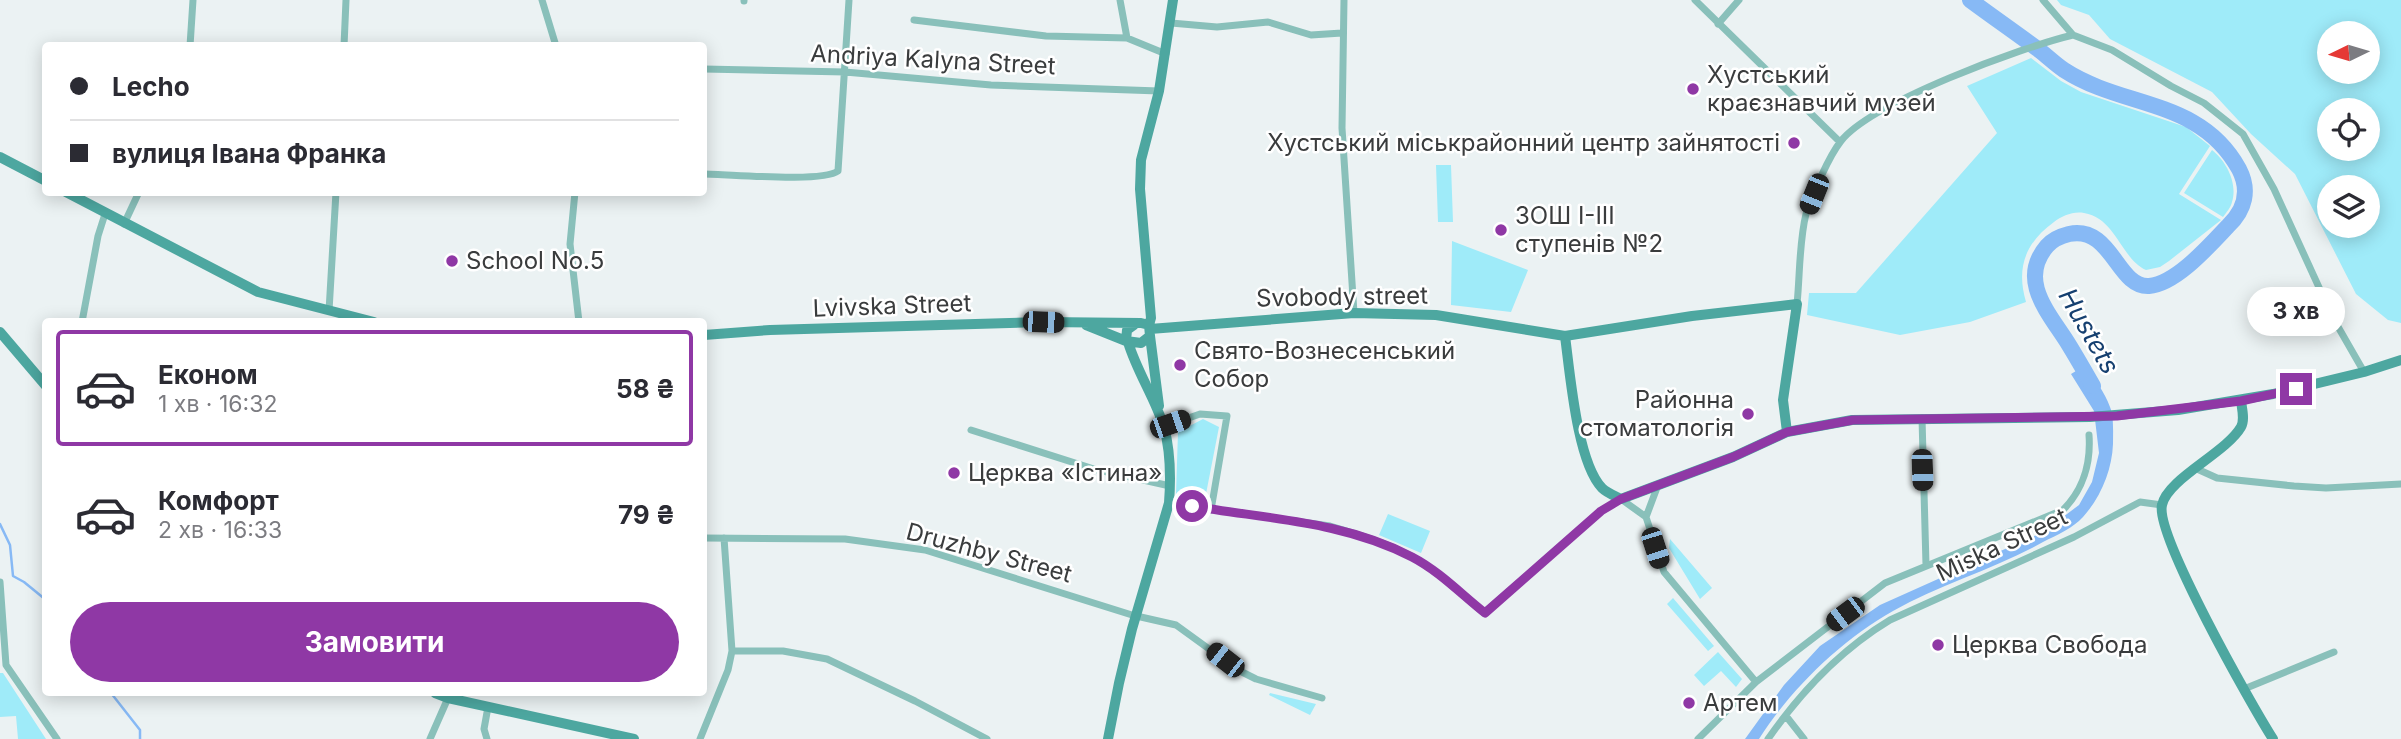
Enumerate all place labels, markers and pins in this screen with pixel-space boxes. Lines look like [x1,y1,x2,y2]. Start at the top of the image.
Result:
place label: Хустський краєзнавчий музей [1707,60,1936,117]
marker: Хустський краєзнавчий музей [1685,81,1701,97]
place label: Хустський міськрайонний центр зайнятості [1267,128,1780,157]
marker: Хустський міськрайонний центр зайнятості [1786,135,1802,151]
place label: ЗОШ І-ІІІ ступенів №2 [1515,201,1663,258]
marker: ЗОШ І-ІІІ ступенів №2 [1493,222,1509,238]
place label: School No.5 [466,246,604,275]
marker: School No.5 [444,253,460,269]
place label: Свято-Вознесенський Собор [1194,336,1455,393]
marker: Свято-Вознесенський Собор [1172,357,1188,373]
place label: Районна стоматологія [1580,385,1734,442]
marker: Районна стоматологія [1740,406,1756,422]
place label: Церква «Істина» [968,458,1162,487]
marker: Церква «Істина» [946,465,962,481]
place label: Церква Свобода [1952,630,2147,659]
marker: Церква Свобода [1930,637,1946,653]
place label: Артем [1703,688,1778,717]
marker: Артем [1681,695,1697,711]

